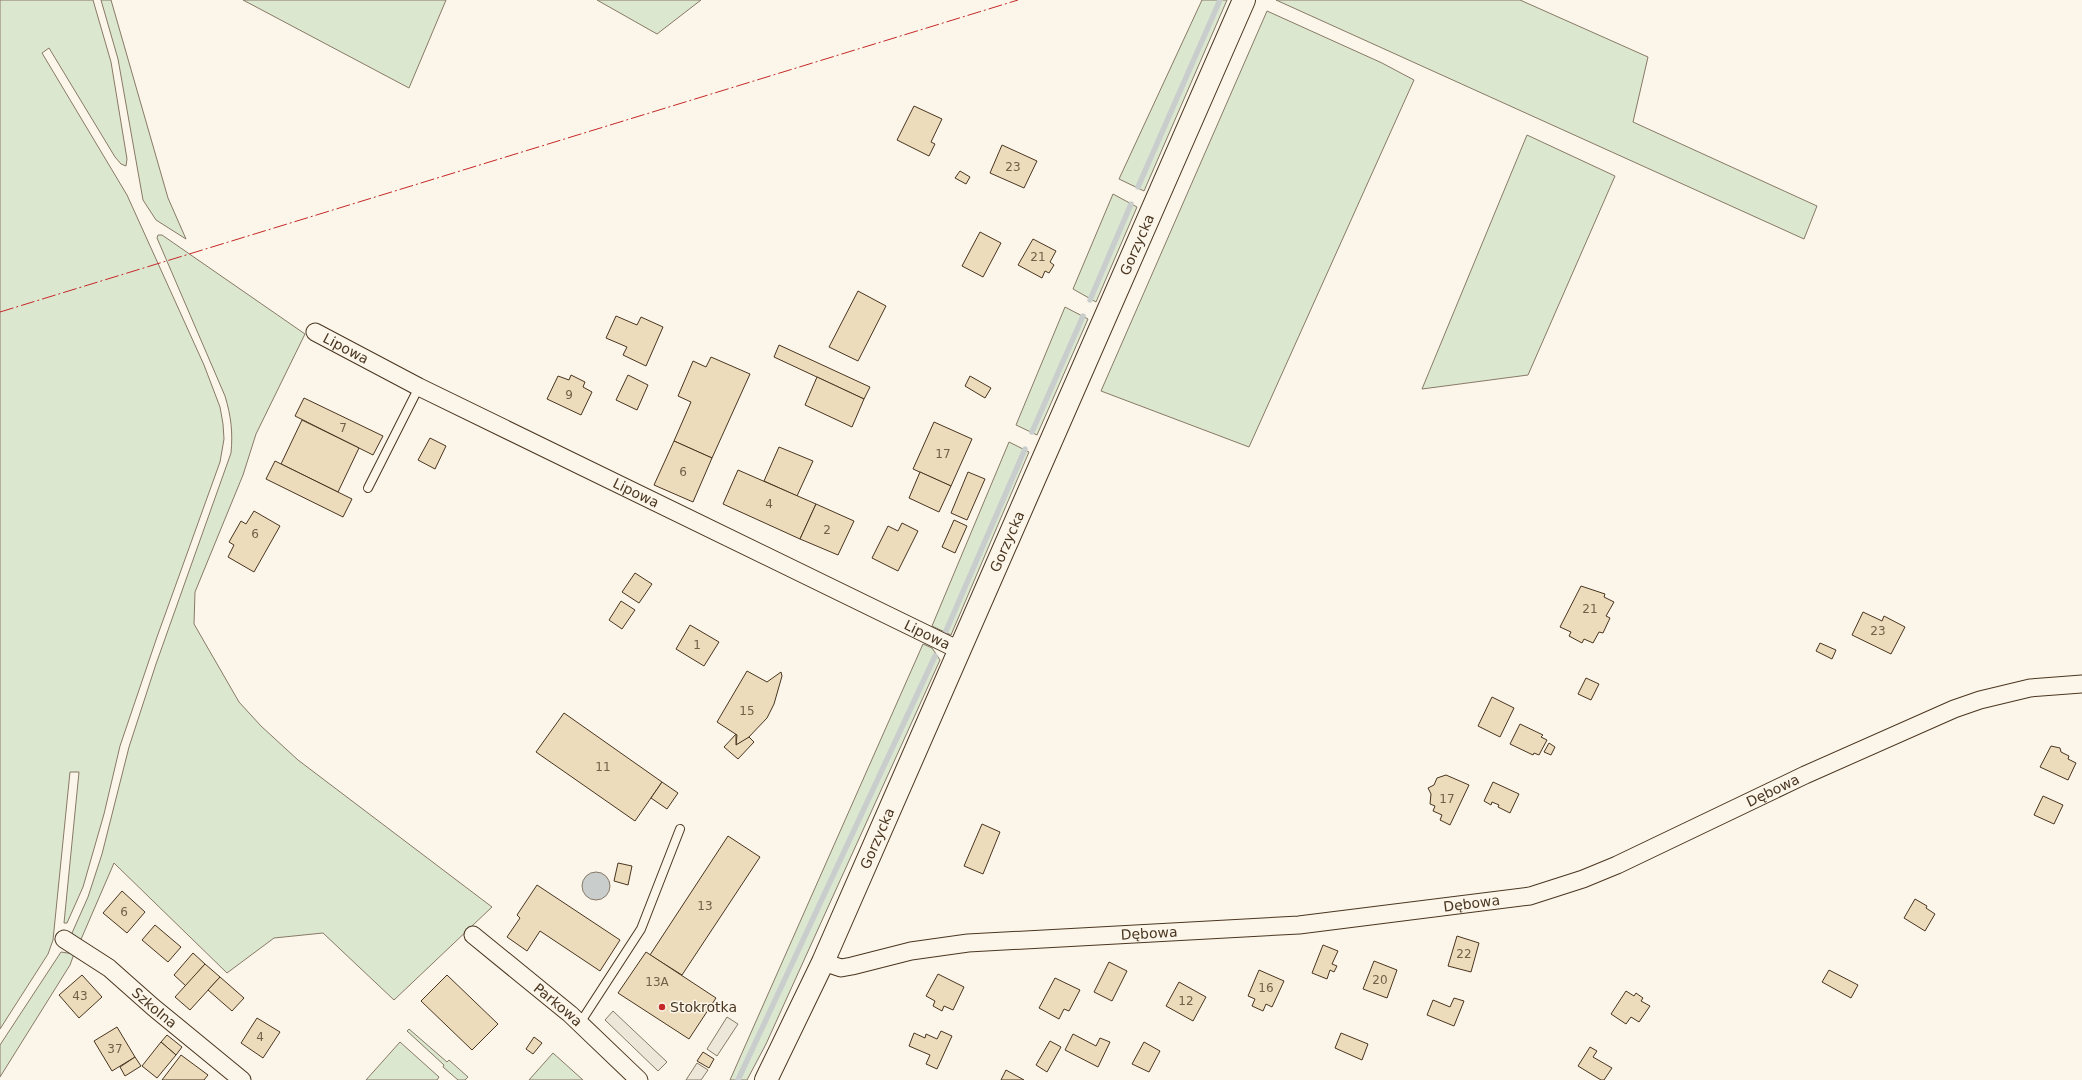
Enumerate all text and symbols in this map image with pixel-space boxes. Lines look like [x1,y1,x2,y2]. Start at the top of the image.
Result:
house number: 23 [1005,160,1021,174]
street label: Gorzycka [1117,212,1157,278]
house number: 21 [1030,250,1046,264]
street label: Lipowa [320,330,371,367]
house number: 9 [565,388,573,402]
house number: 7 [339,421,347,435]
house number: 17 [935,447,951,461]
house number: 6 [679,465,687,479]
street label: Lipowa [610,475,662,511]
house number: 4 [765,497,773,511]
street label: Gorzycka [987,509,1027,575]
house number: 2 [823,523,831,537]
house number: 6 [251,527,259,541]
house number: 21 [1582,602,1598,616]
street label: Lipowa [902,617,953,653]
house number: 23 [1870,624,1886,638]
house number: 1 [693,638,701,652]
house number: 15 [739,704,755,718]
house number: 11 [595,760,611,774]
street label: Dębowa [1744,771,1802,810]
house number: 17 [1439,792,1455,806]
street label: Gorzycka [857,805,897,871]
street label: Dębowa [1442,892,1501,915]
house number: 13 [697,899,713,913]
house number: 6 [120,905,128,919]
street label: Dębowa [1120,924,1178,943]
house number: 22 [1456,947,1472,961]
house number: 20 [1372,973,1388,987]
house number: 13A [645,975,670,989]
street label: Parkowa [531,980,586,1030]
house number: 16 [1258,981,1274,995]
street label: Szkolna [129,984,180,1031]
house number: 43 [72,989,88,1003]
house number: 12 [1178,994,1194,1008]
place label: Stokrotka [670,999,737,1015]
marker: Stokrotka [657,1002,667,1012]
house number: 4 [256,1030,264,1044]
house number: 37 [107,1042,123,1056]

